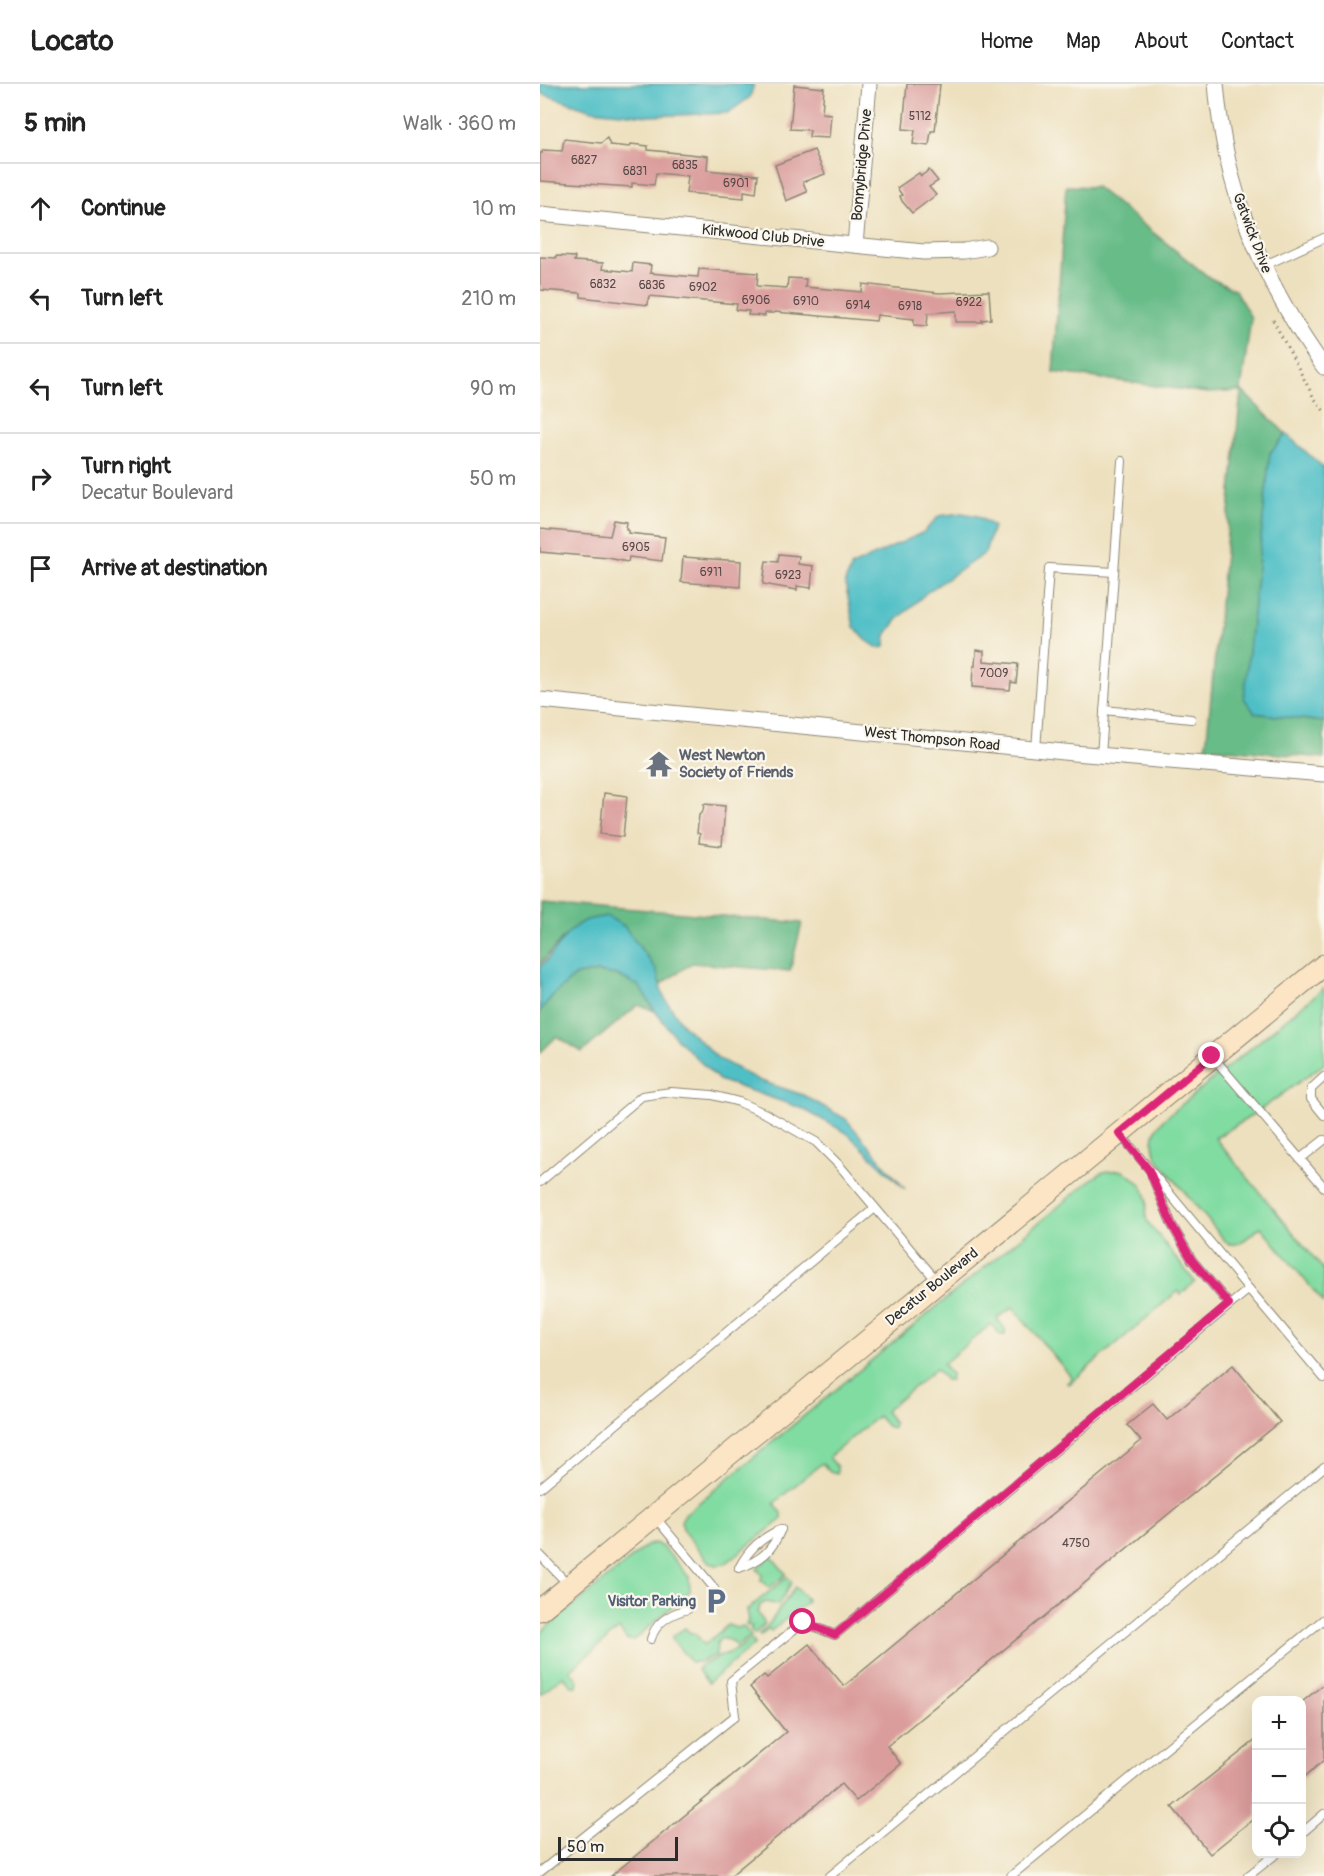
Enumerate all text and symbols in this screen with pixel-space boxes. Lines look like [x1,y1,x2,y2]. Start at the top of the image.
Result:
text: Locato [30,24,114,59]
text: Home [980,28,1033,55]
text: Map [1066,28,1101,55]
text: About [1134,28,1188,55]
text: Contact [1221,28,1294,55]
text: 5 min [24,107,86,139]
street label: Bonnybridge Drive [848,108,876,222]
house number: 5112 [909,109,932,124]
text: Walk · 360 m [403,111,516,136]
house number: 6827 [571,153,598,168]
house number: 6835 [672,158,698,173]
house number: 6831 [623,164,647,179]
house number: 6901 [723,176,749,191]
street label: Gatwick Drive [1228,190,1276,276]
icon: ahead [24,192,57,225]
text: Continue [81,194,165,222]
text: 10 m [472,196,516,221]
street label: Kirkwood Club Drive [701,220,826,252]
house number: 6832 [590,277,617,292]
house number: 6836 [639,278,665,293]
house number: 6902 [689,280,717,295]
icon: left [24,282,57,315]
text: Turn left [81,284,163,312]
text: 210 m [461,286,516,311]
house number: 6906 [742,293,770,308]
house number: 6910 [793,294,819,309]
house number: 6922 [956,295,983,310]
house number: 6914 [846,298,870,313]
house number: 6918 [898,299,922,314]
icon: left [24,372,57,405]
text: Turn left [81,374,163,402]
text: 90 m [470,376,516,401]
text: Turn right [81,452,171,480]
icon: right [24,462,57,495]
text: 50 m [469,466,516,491]
text: Decatur Boulevard [81,480,233,505]
house number: 6905 [622,540,650,555]
icon: arrive [24,552,57,585]
text: Arrive at destination [81,554,267,582]
house number: 6911 [700,565,722,580]
house number: 6923 [775,568,801,583]
house number: 7009 [980,666,1008,681]
street label: West Thompson Road [863,722,1001,756]
place label: West Newton Society of Friends [679,746,794,782]
temple icon: West Newton Society of Friends [644,749,674,779]
route end [1198,1042,1224,1068]
street label: Decatur Boulevard [882,1244,982,1330]
house number: 4750 [1062,1536,1090,1551]
parking icon: Visitor Parking [701,1586,731,1616]
place label: Visitor Parking [607,1592,696,1611]
route start [789,1608,815,1634]
map controls [1252,1696,1306,1858]
button: + [1252,1696,1306,1750]
button: − [1252,1750,1306,1804]
button: locate [1252,1804,1306,1858]
scale bar [558,1834,678,1862]
text: 50 m [567,1837,604,1857]

